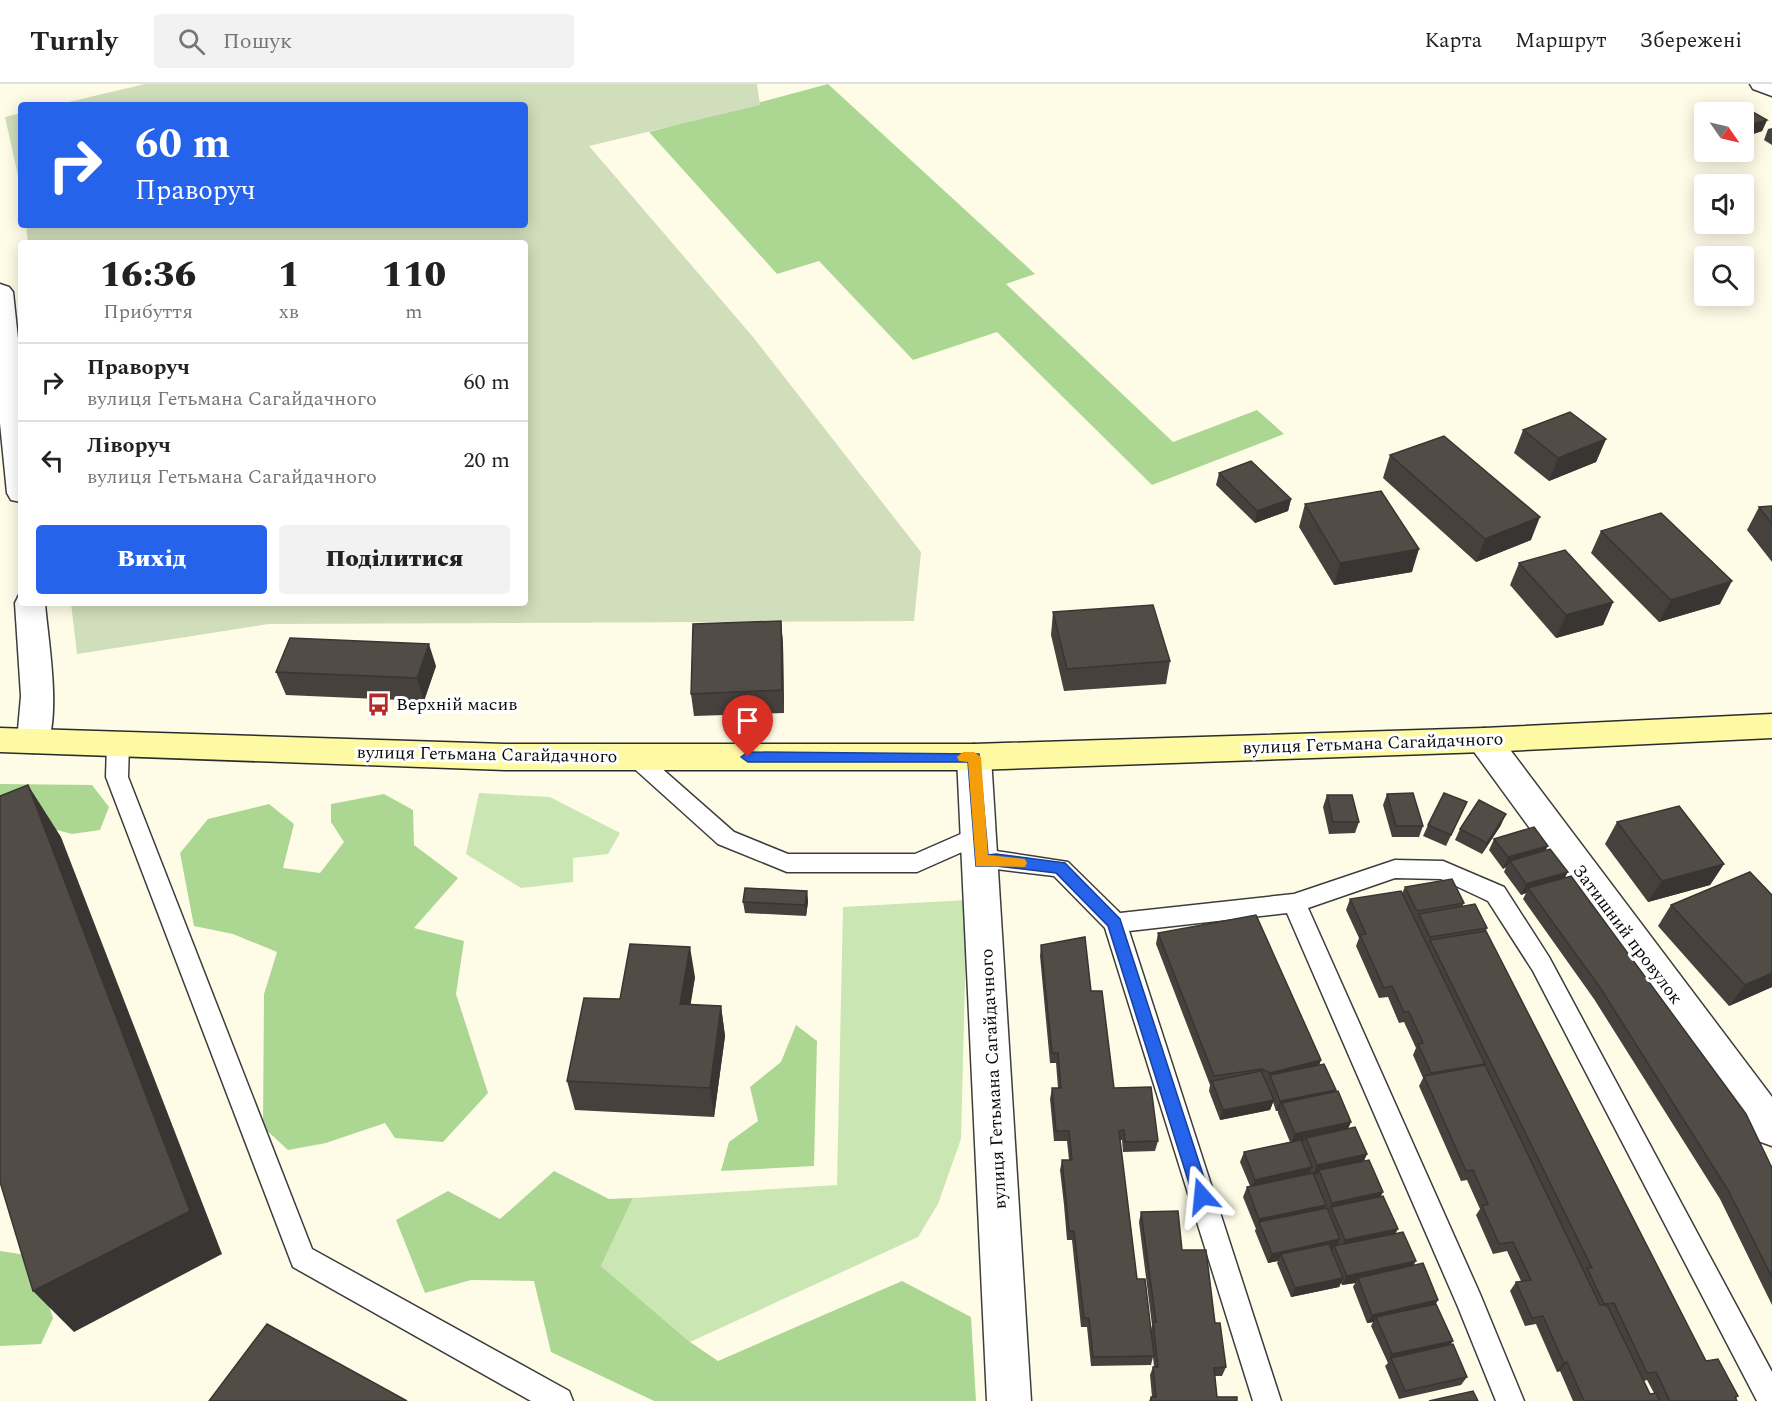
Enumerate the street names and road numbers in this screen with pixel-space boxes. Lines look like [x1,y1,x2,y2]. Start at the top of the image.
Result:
street label: вулиця Гетьмана Сагайдачного [1242,725,1504,762]
street label: вулиця Гетьмана Сагайдачного [356,739,618,770]
street label: Затишний провулок [1566,859,1689,1010]
street label: вулиця Гетьмана Сагайдачного [973,948,1014,1210]

